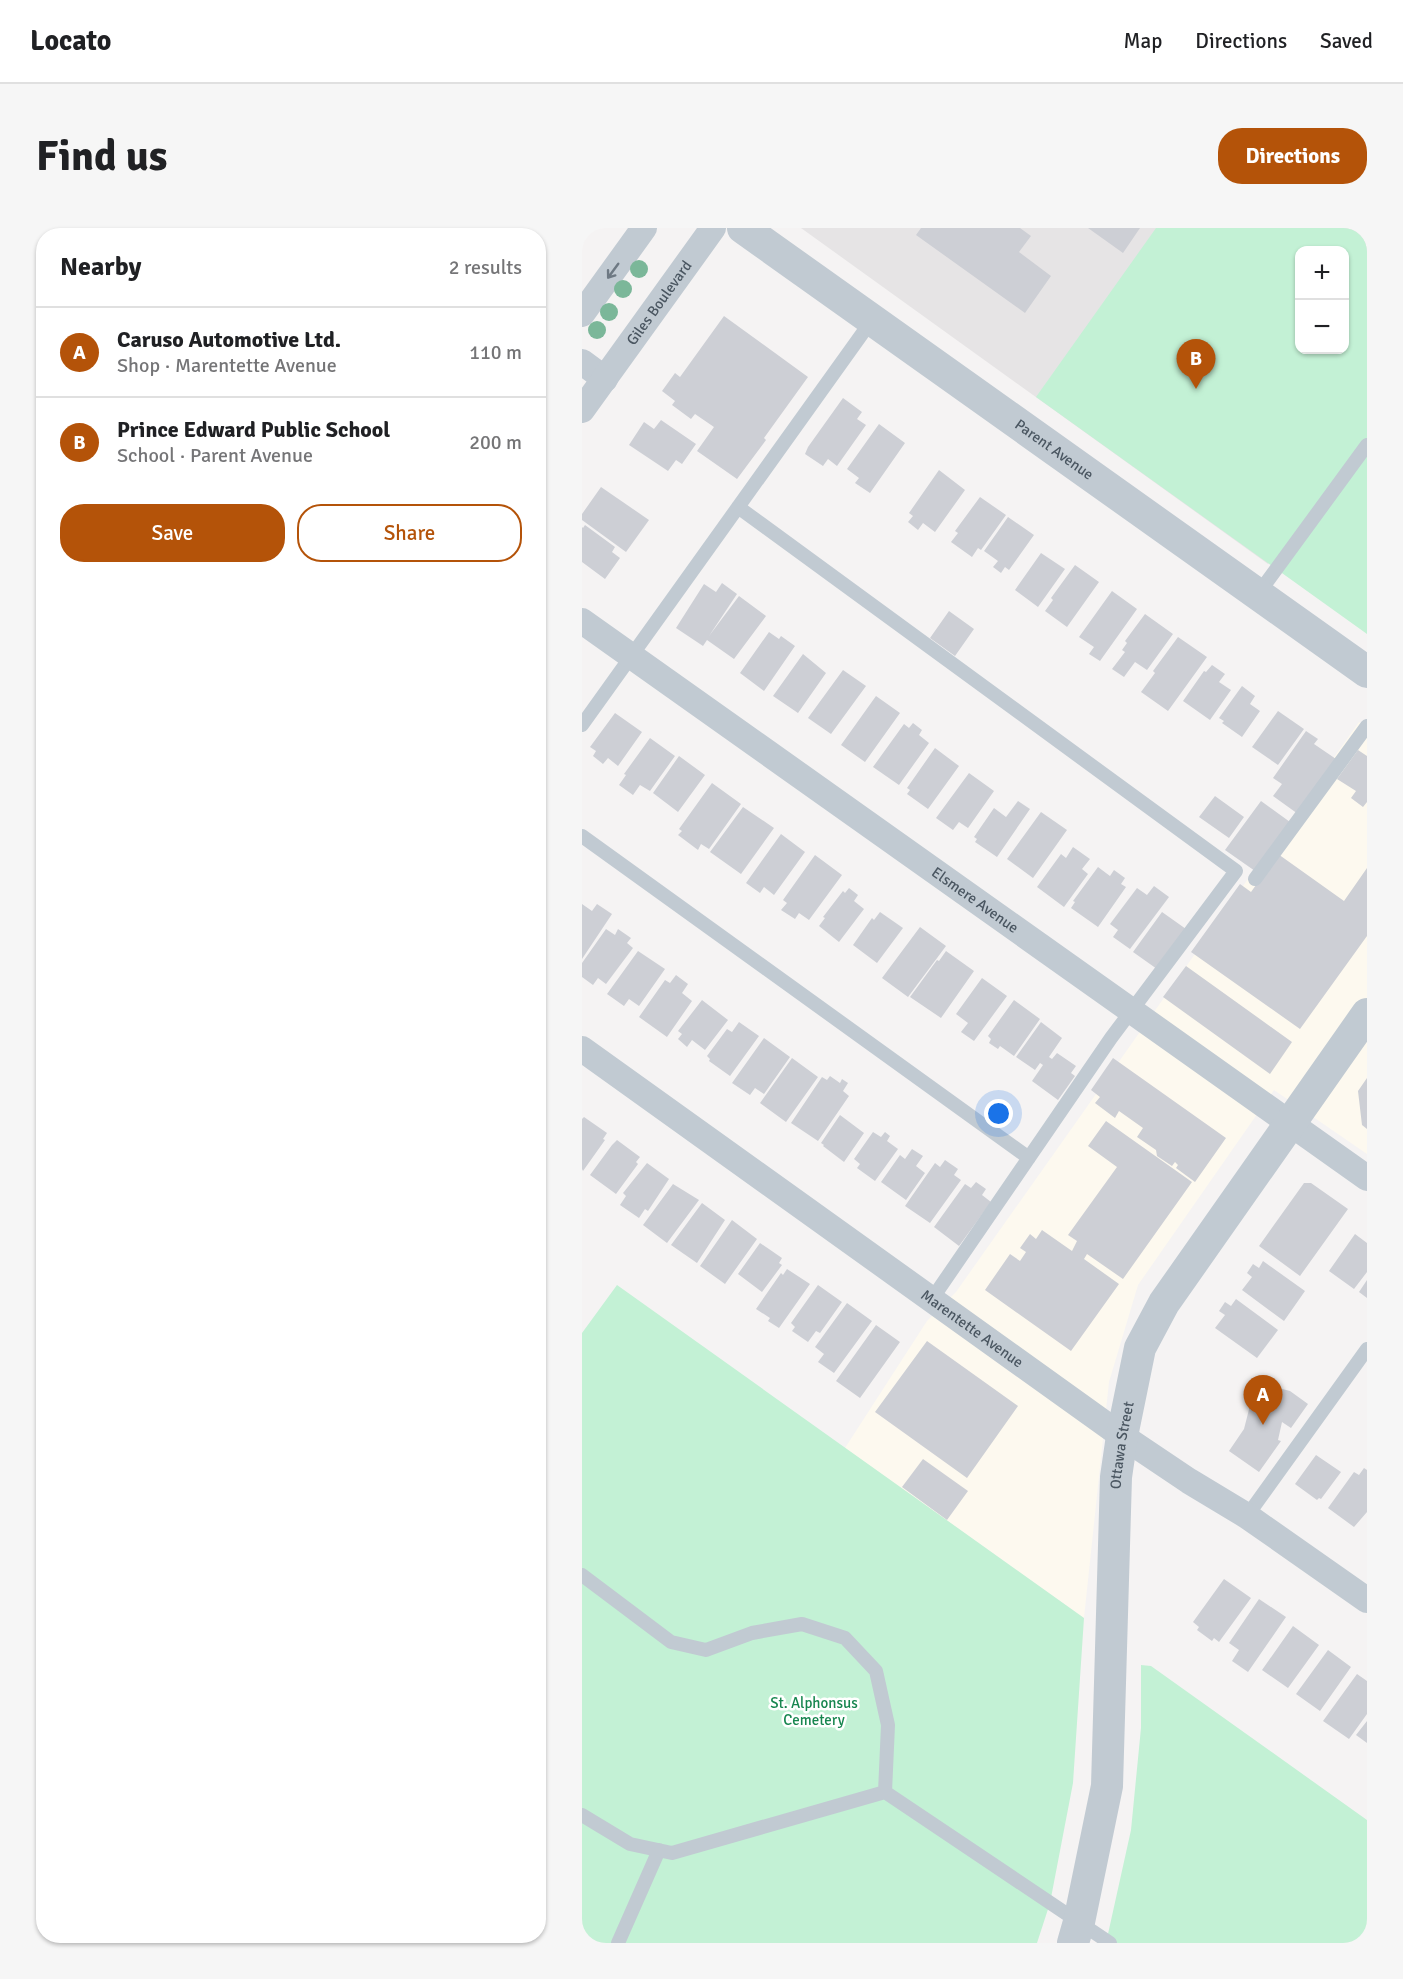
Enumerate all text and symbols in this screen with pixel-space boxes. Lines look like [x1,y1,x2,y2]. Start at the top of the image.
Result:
text: Locato [30,24,111,58]
text: Map [1124,28,1162,54]
text: Directions [1195,28,1287,54]
text: Saved [1320,28,1373,54]
button: Directions [1218,128,1367,184]
text: Find us [36,131,167,182]
map controls [1295,246,1349,354]
button: + [1295,246,1349,300]
text: Nearby [60,251,141,283]
text: 2 results [449,255,522,280]
street label: Giles Boulevard [623,257,696,349]
one-way arrow [607,263,619,279]
button: − [1295,300,1349,354]
text: Caruso Automotive Ltd. [117,326,341,353]
text: A [73,340,86,365]
text: 110 m [469,340,522,365]
pin: B [1176,340,1216,389]
text: Shop · Marentette Avenue [117,353,337,378]
street label: Parent Avenue [1011,415,1097,484]
text: Prince Edward Public School [117,416,390,443]
text: B [73,430,86,455]
text: 200 m [469,430,522,455]
text: School · Parent Avenue [117,443,313,468]
button: Save [60,504,285,562]
button: Share [297,504,522,562]
street label: Elsmere Avenue [928,863,1022,937]
your location [984,1099,1013,1128]
street label: Marentette Avenue [918,1286,1027,1371]
pin: A [1244,1376,1282,1425]
street label: Ottawa Street [1107,1400,1138,1489]
park label: St. Alphonsus Cemetery [770,1694,858,1729]

